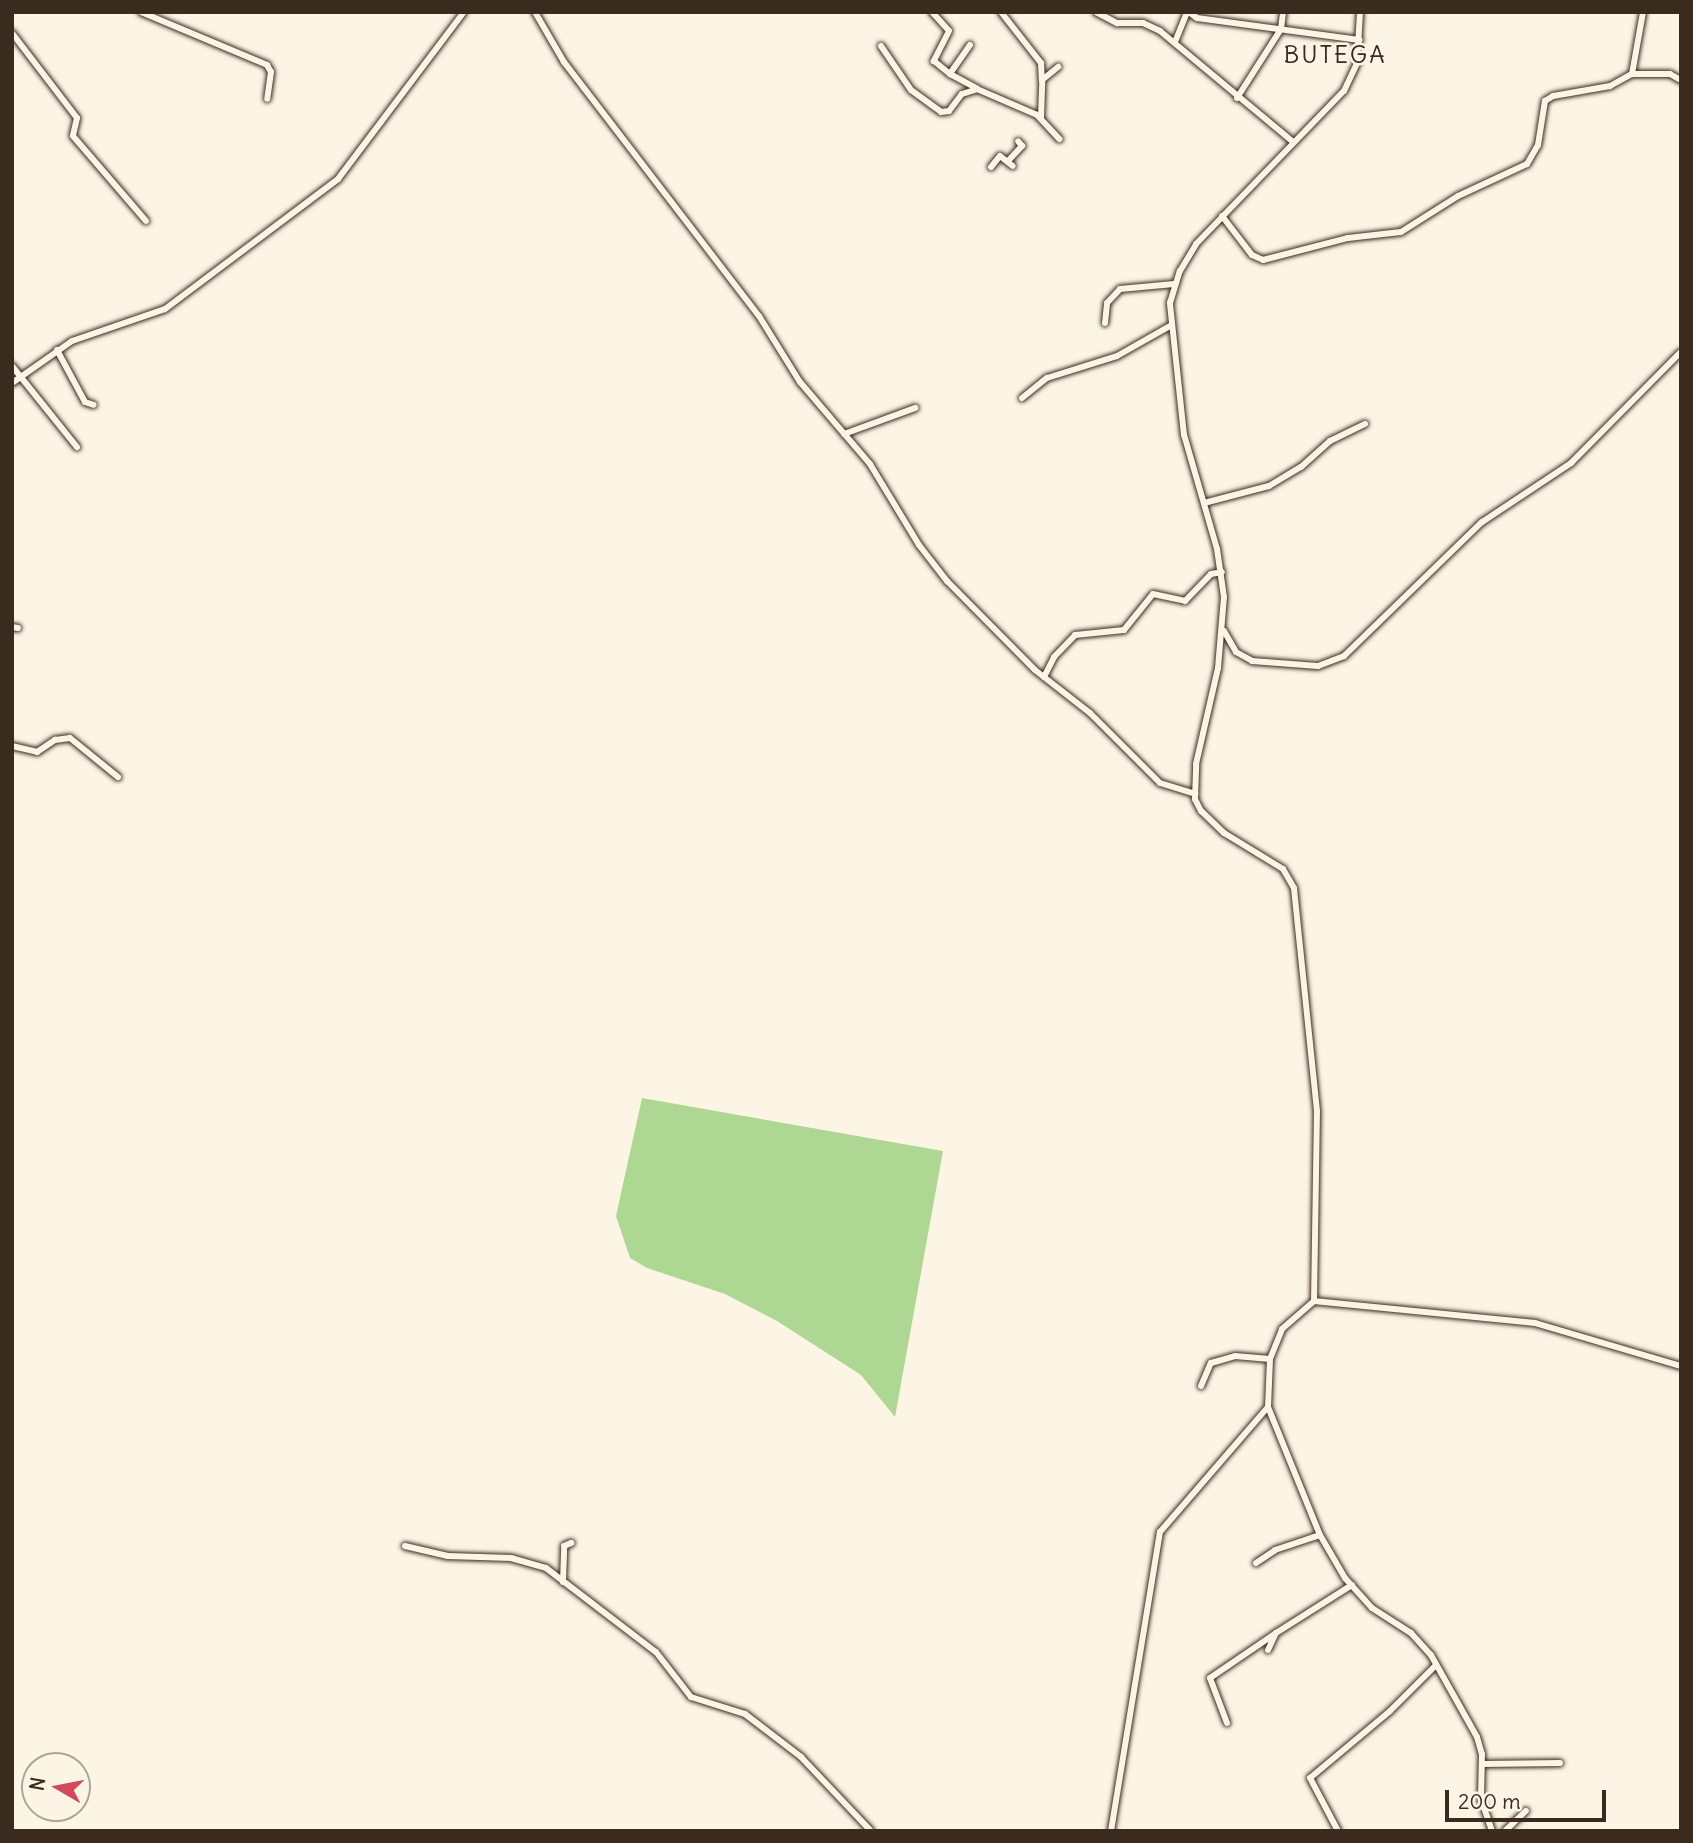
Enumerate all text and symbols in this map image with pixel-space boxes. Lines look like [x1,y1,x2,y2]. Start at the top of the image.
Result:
district label: BUTEGA [1284,41,1386,69]
north arrow [21,1752,91,1822]
text: N [24,1775,50,1792]
scale bar [1448,1776,1609,1820]
text: 200 m [1458,1788,1521,1815]

